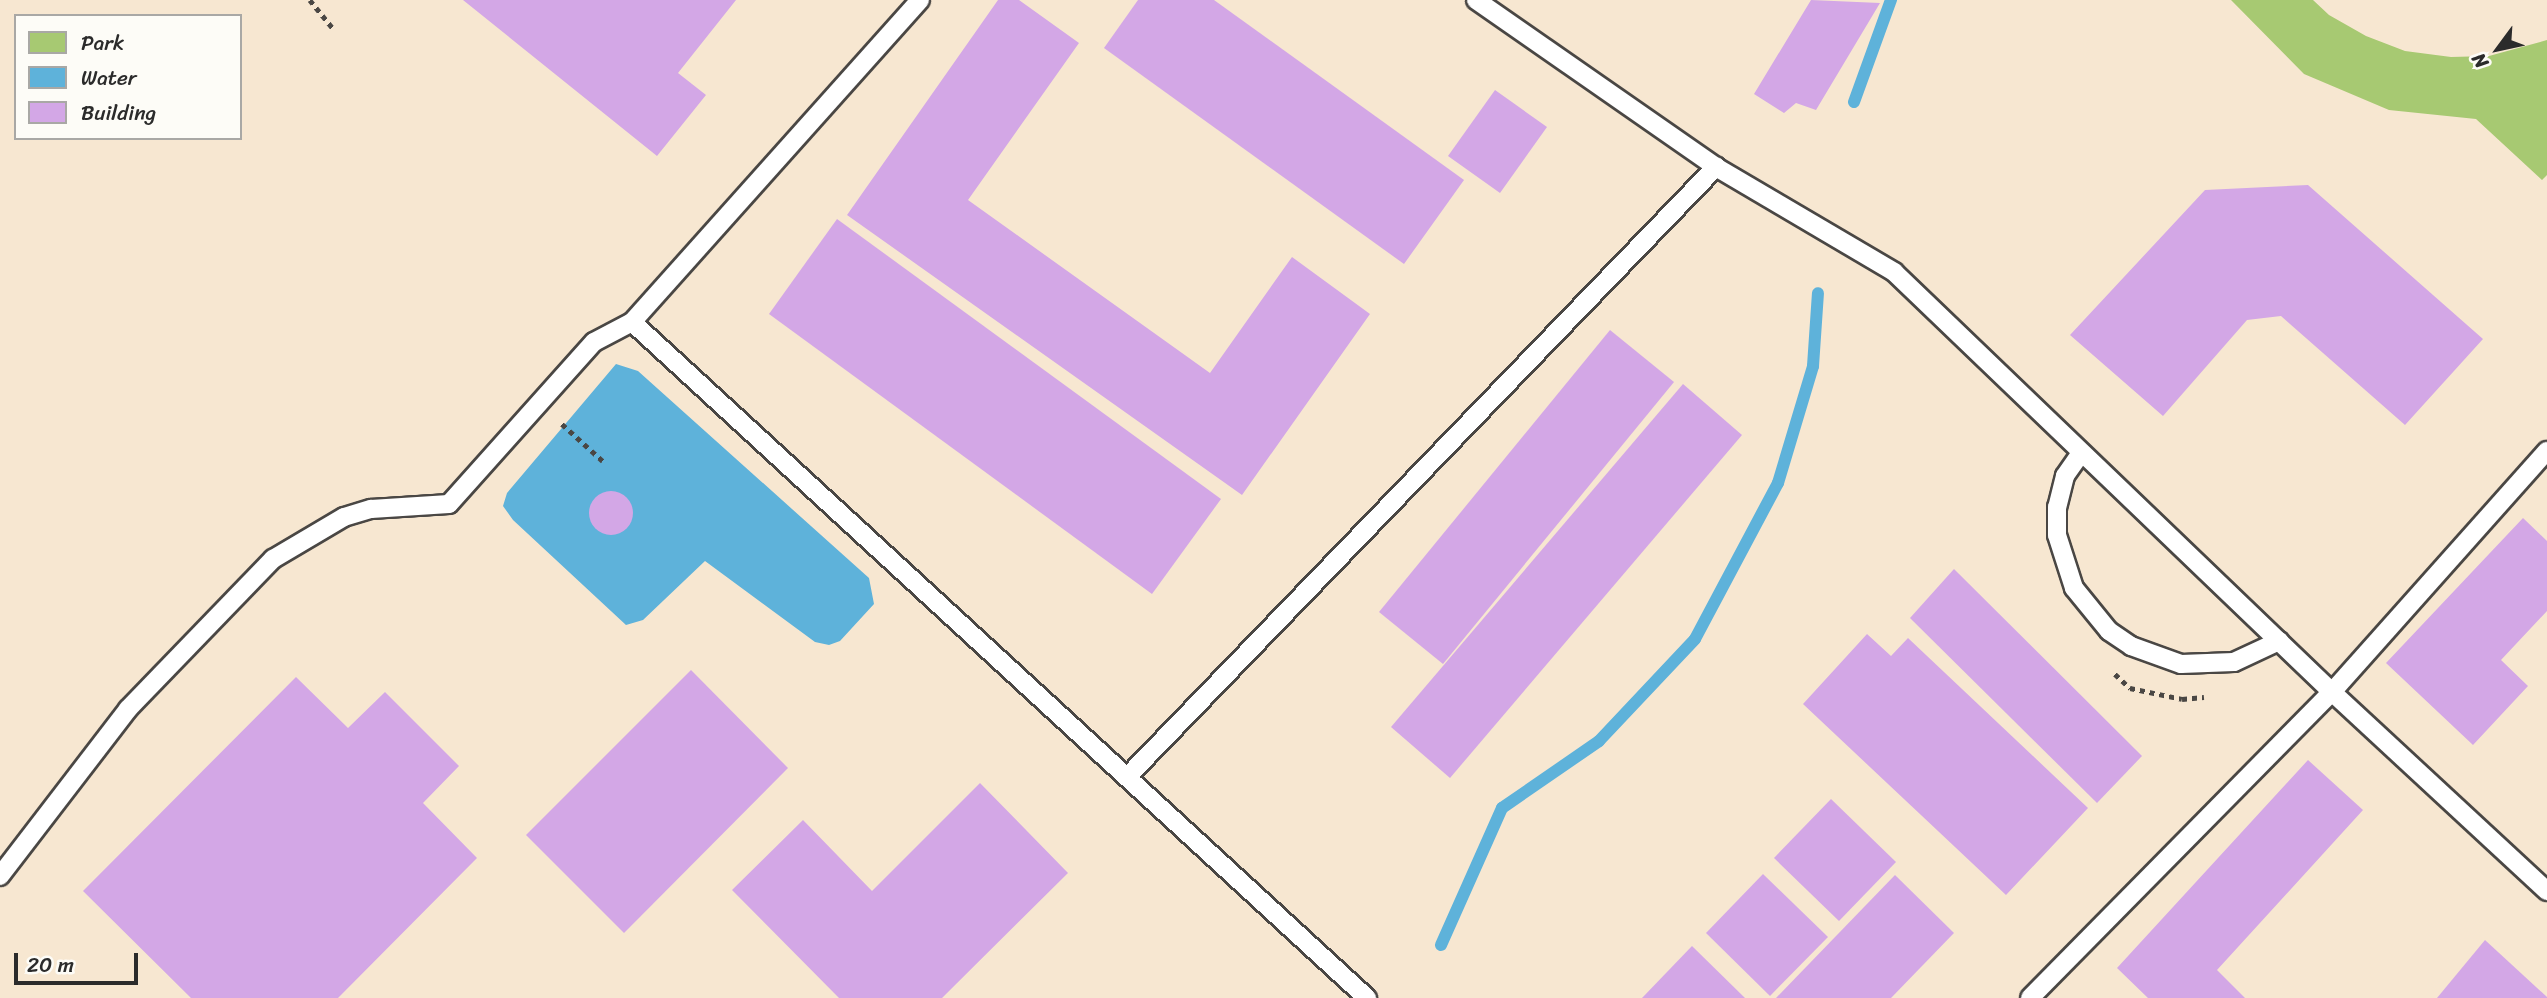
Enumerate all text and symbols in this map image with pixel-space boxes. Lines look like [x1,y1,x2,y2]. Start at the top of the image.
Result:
legend [14,14,242,140]
north arrow [2463,14,2533,84]
text: Park [81,24,124,62]
text: N [2463,46,2497,75]
text: Water [81,59,136,97]
text: Building [81,94,156,132]
scale bar [18,939,142,983]
text: 20 m [27,946,74,984]

